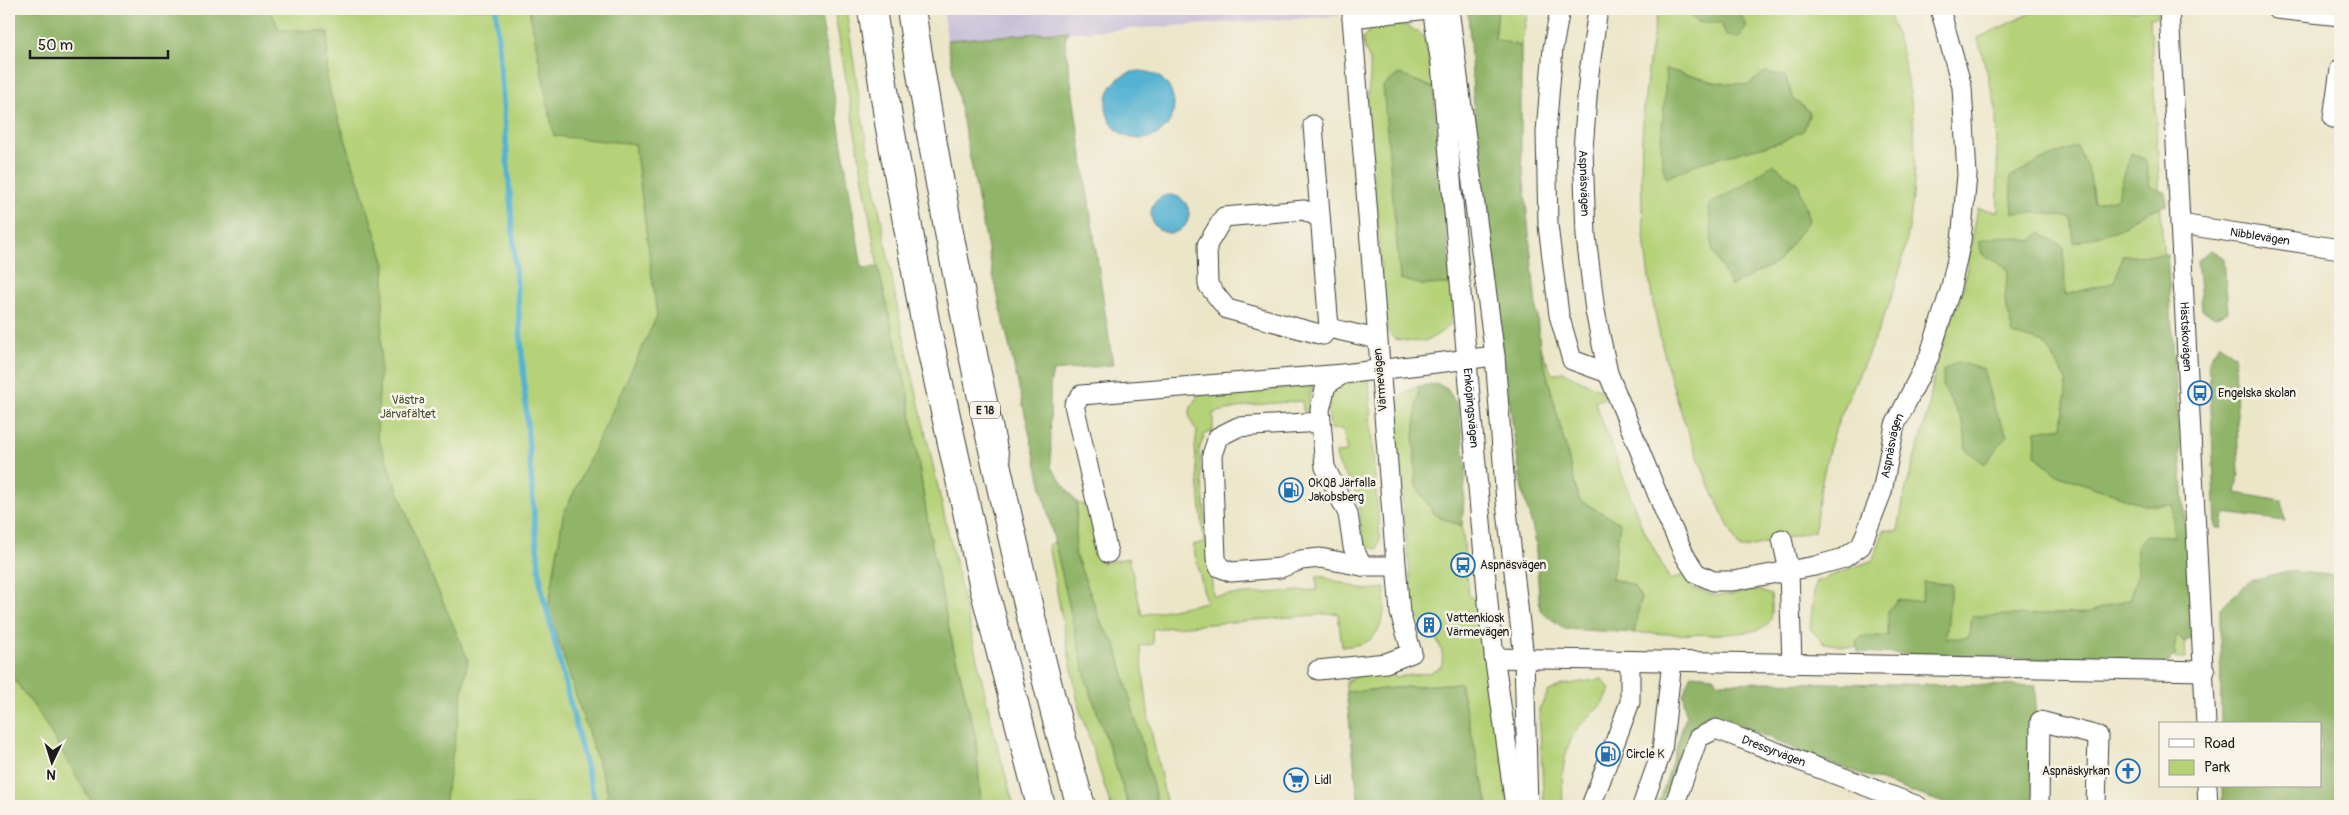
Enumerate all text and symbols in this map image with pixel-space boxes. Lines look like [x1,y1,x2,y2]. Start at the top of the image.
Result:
scale bar [30,28,168,60]
text: 50 m [38,36,73,55]
street label: Aspnäsvägen [1575,150,1592,217]
street label: Nibblevägen [2229,225,2291,249]
street label: Hästskovägen [2176,301,2195,372]
street label: Värmevägen [1370,348,1391,412]
street label: Enköpingsvägen [1460,367,1482,449]
bus stop icon: Engelska skolan [2187,380,2213,406]
place label: Engelska skolan [2218,386,2296,401]
park label: Västra Järvafältet [380,393,436,422]
road number: E 18 [970,402,1000,418]
street label: Aspnäsvägen [1878,411,1908,480]
place label: OKQ8 Järfalla Jakobsberg [1308,476,1376,505]
fuel station icon: OKQ8 Järfalla Jakobsberg [1278,477,1304,503]
bus stop icon: Aspnäsvägen [1450,552,1476,578]
place label: Aspnäsvägen [1480,558,1547,573]
place label: Vattenkiosk Värmevägen [1446,611,1510,640]
building icon: Vattenkiosk Värmevägen [1416,612,1442,638]
legend [2159,722,2322,788]
street label: Dressyrvägen [1739,732,1808,771]
text: Road [2204,734,2235,753]
north arrow [28,738,78,788]
fuel station icon: Circle K [1595,741,1621,767]
place label: Circle K [1626,747,1665,762]
church icon: Aspnäskyrkan [2115,758,2141,784]
text: Park [2204,758,2231,777]
place label: Aspnäskyrkan [2042,764,2110,779]
text: N [46,766,56,783]
supermarket icon: Lidl [1283,767,1309,793]
place label: Lidl [1314,773,1332,788]

